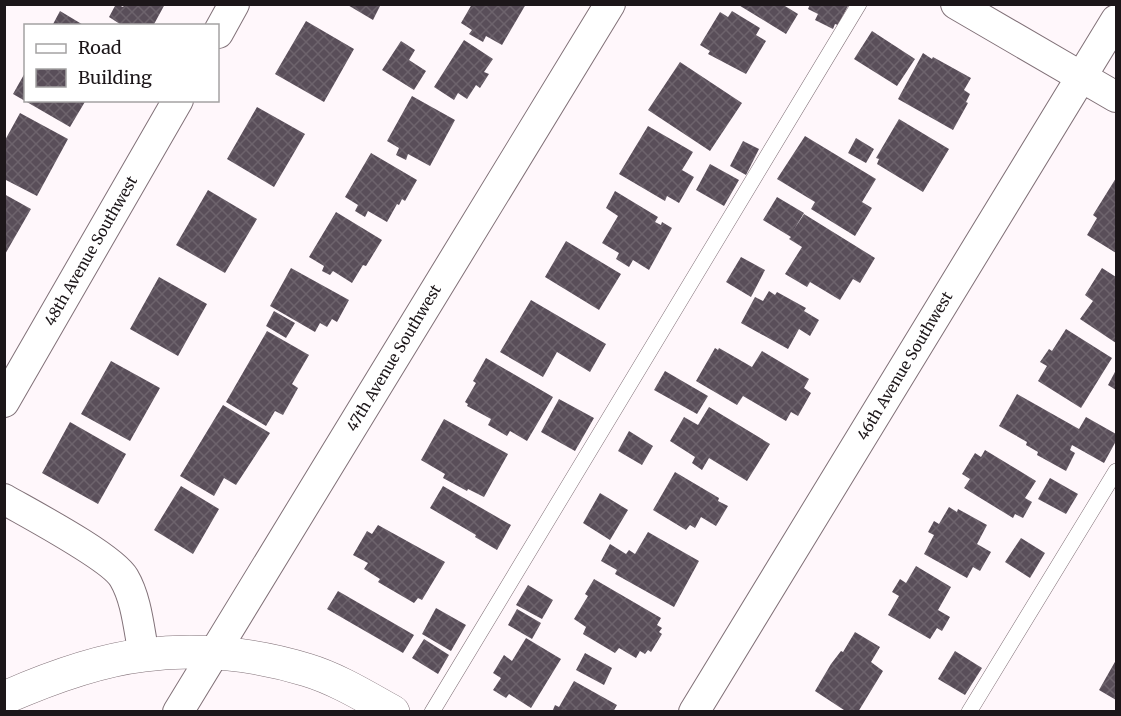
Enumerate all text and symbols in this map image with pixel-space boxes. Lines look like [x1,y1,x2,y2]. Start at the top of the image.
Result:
legend [24,24,219,102]
text: Road [78,36,122,59]
text: Building [78,66,152,89]
street label: 48th Avenue Southwest [40,172,141,329]
street label: 47th Avenue Southwest [342,281,445,435]
street label: 46th Avenue Southwest [853,288,956,443]

